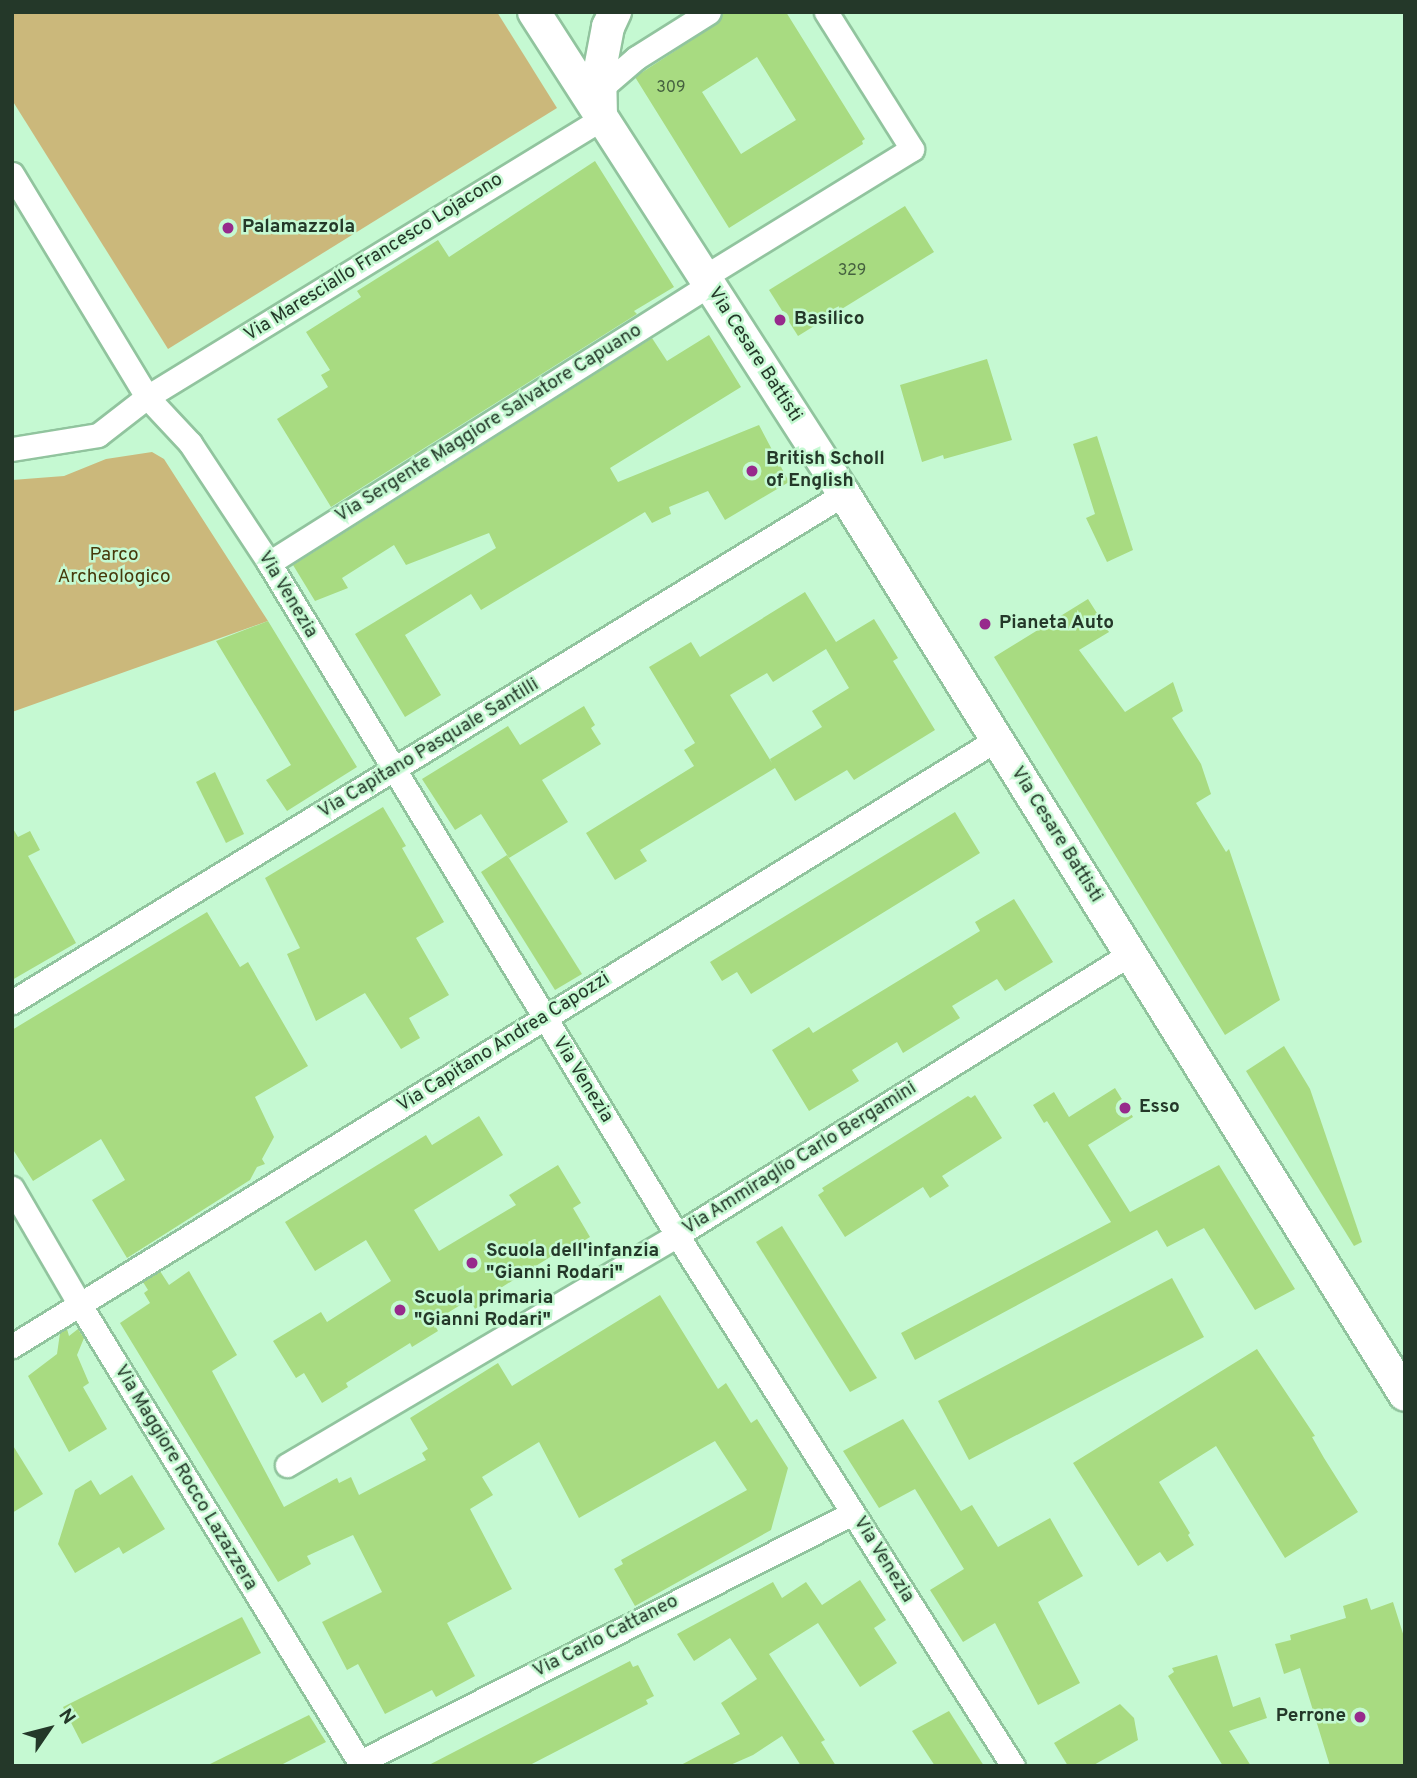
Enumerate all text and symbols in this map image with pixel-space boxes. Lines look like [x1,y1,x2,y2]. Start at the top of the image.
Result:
house number: 309 [656,78,686,98]
street label: Via Maresciallo Francesco Lojacono [241,169,507,347]
place label: Palamazzola [242,217,355,239]
marker: Palamazzola [220,220,236,236]
house number: 329 [838,261,866,281]
street label: Via Cesare Battisti [702,283,806,427]
place label: Basilico [794,309,864,331]
marker: Basilico [772,312,788,328]
street label: Via Sergente Maggiore Salvatore Capuano [332,320,646,528]
place label: British Scholl of English [766,449,885,493]
marker: British Scholl of English [744,463,760,479]
park label: Parco Archeologico [57,545,171,589]
street label: Via Venezia [252,547,322,643]
place label: Pianeta Auto [999,613,1115,635]
marker: Pianeta Auto [977,616,993,632]
street label: Via Capitano Pasquale Santilli [315,674,543,824]
street label: Via Cesare Battisti [1005,763,1107,907]
street label: Via Capitano Andrea Capozzi [393,968,615,1118]
street label: Via Venezia [546,1032,618,1128]
street label: Via Ammiraglio Carlo Bergamini [679,1077,921,1241]
place label: Esso [1139,1097,1180,1119]
marker: Esso [1117,1100,1133,1116]
place label: Scuola dell'infanzia "Gianni Rodari" [486,1241,659,1285]
marker: Scuola dell'infanzia "Gianni Rodari" [464,1255,480,1271]
place label: Scuola primaria "Gianni Rodari" [414,1288,553,1332]
marker: Scuola primaria "Gianni Rodari" [392,1302,408,1318]
street label: Via Maggiore Rocco Lazazzera [109,1361,261,1595]
street label: Via Venezia [847,1512,919,1608]
street label: Via Carlo Cattaneo [530,1591,682,1683]
north arrow [14,1694,84,1764]
text: N [52,1704,80,1729]
place label: Perrone [1276,1706,1346,1728]
marker: Perrone [1352,1709,1368,1725]

